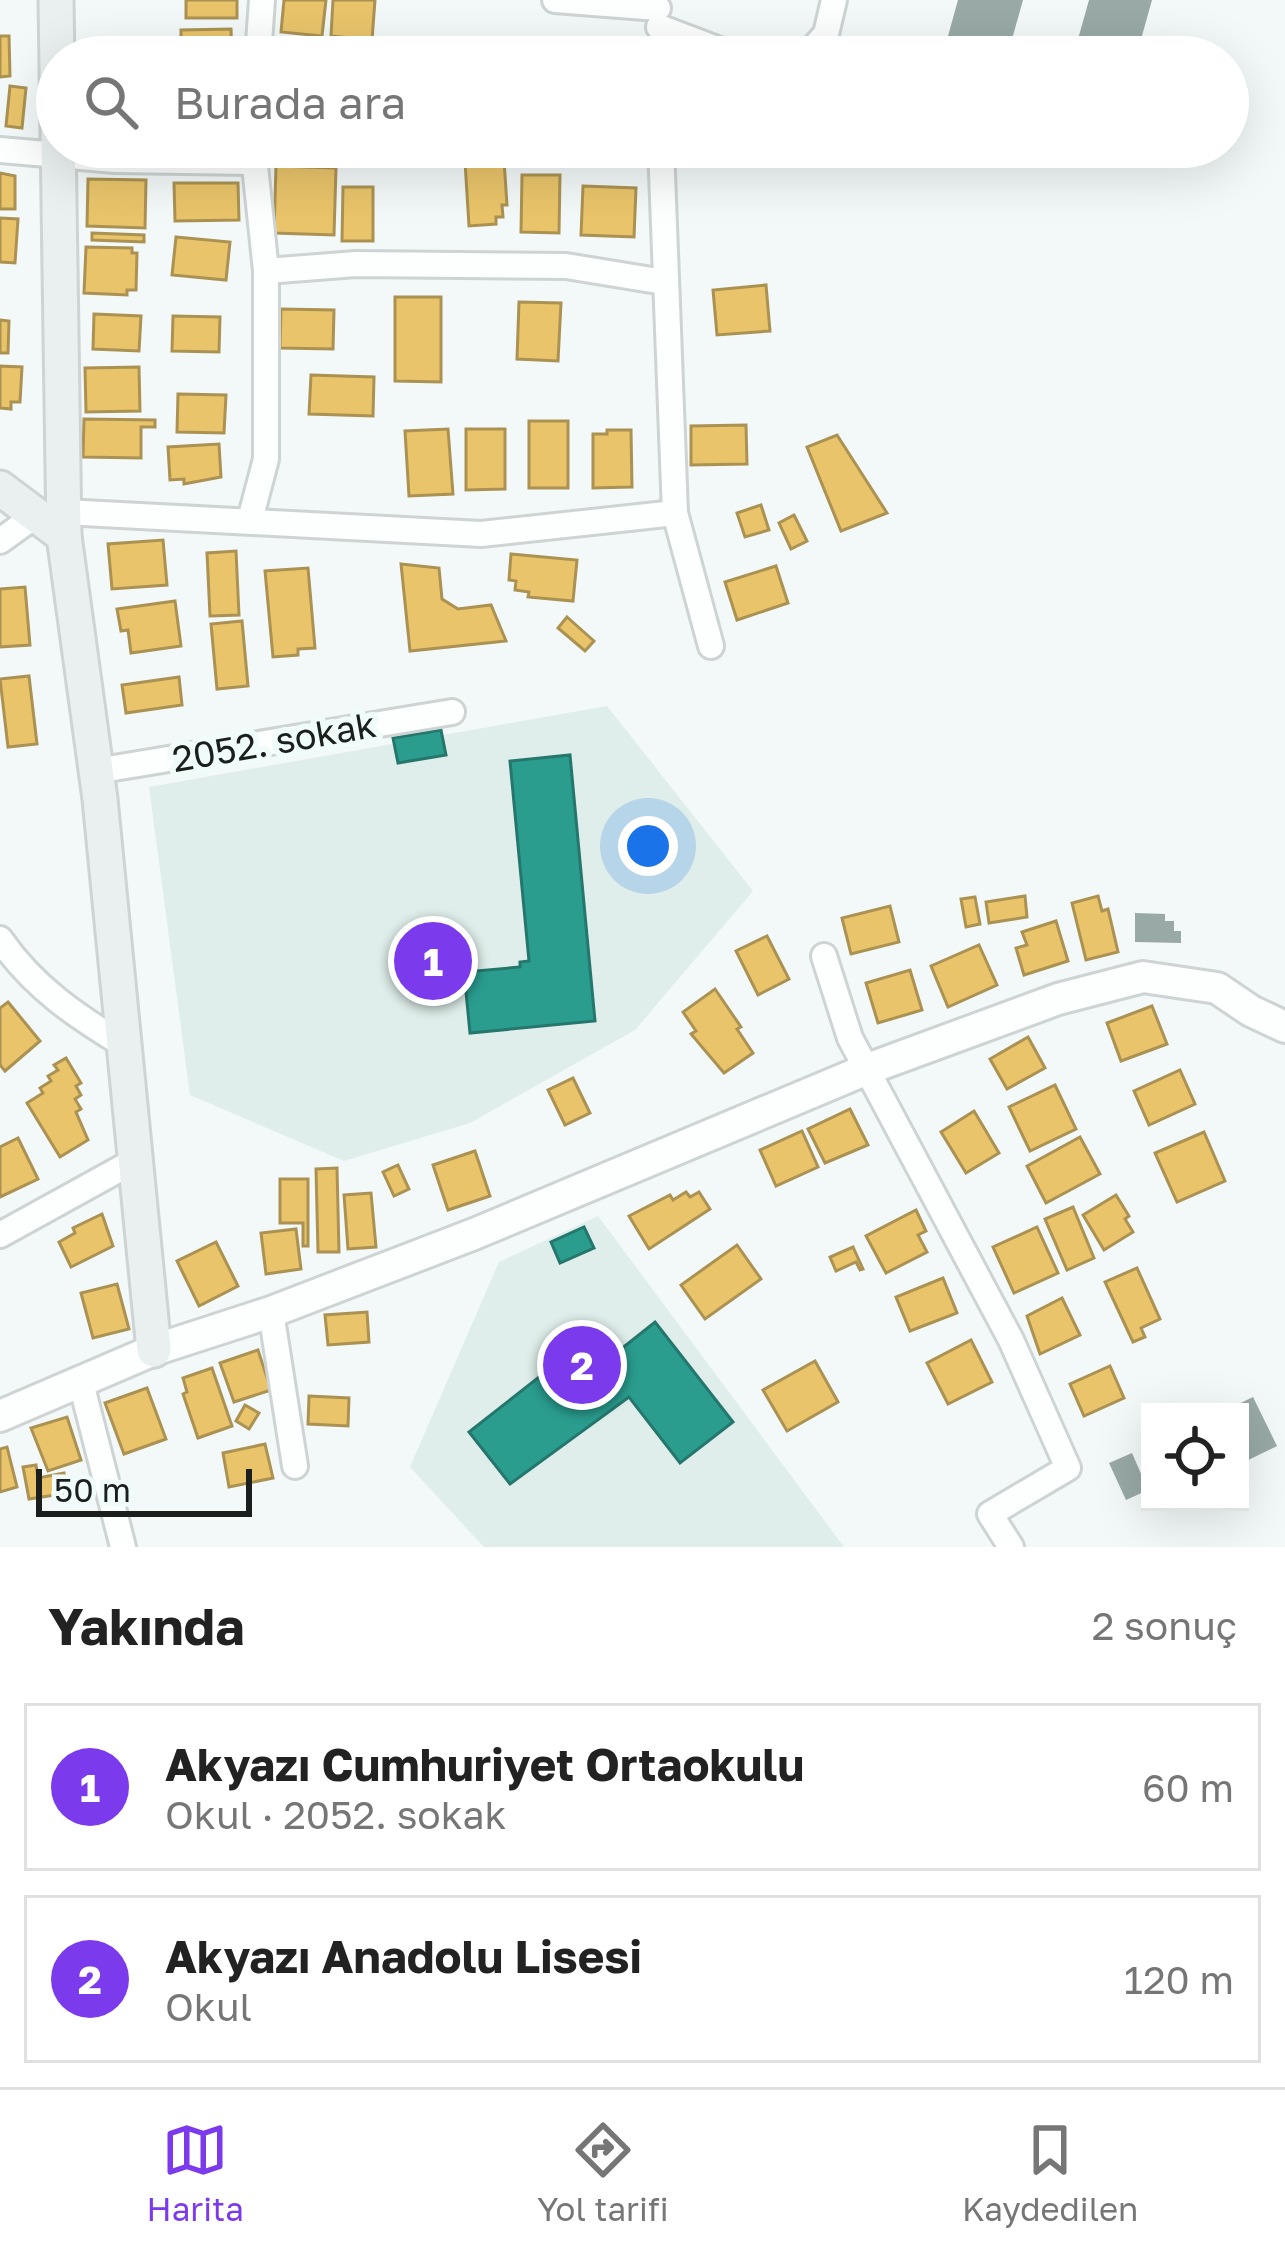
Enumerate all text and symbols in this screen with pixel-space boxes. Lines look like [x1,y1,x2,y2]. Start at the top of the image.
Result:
search box [36,36,1249,168]
icon: search [78,69,144,135]
text: Burada ara [174,75,406,129]
street label: 2052. sokak [169,702,379,780]
your location [618,816,678,876]
pin: 1 [394,916,472,1006]
pin: 2 [543,1320,621,1410]
map controls [1141,1403,1249,1511]
button: locate [1141,1403,1249,1511]
scale bar [36,1463,252,1516]
text: 50 m [54,1470,131,1509]
text: Yakında [48,1595,245,1656]
text: 2 sonuç [1092,1602,1237,1649]
text: Akyazı Cumhuriyet Ortaokulu [165,1737,804,1791]
text: 1 [80,1764,100,1811]
text: 60 m [1142,1764,1234,1811]
text: Okul · 2052. sokak [165,1791,506,1838]
text: Akyazı Anadolu Lisesi [165,1929,642,1983]
text: 2 [78,1956,102,2003]
text: 120 m [1124,1956,1234,2003]
text: Okul [165,1983,252,2030]
tab: Harita [147,2117,244,2228]
tab: Yol tarifi [537,2117,669,2228]
tab: Kaydedilen [962,2117,1138,2228]

